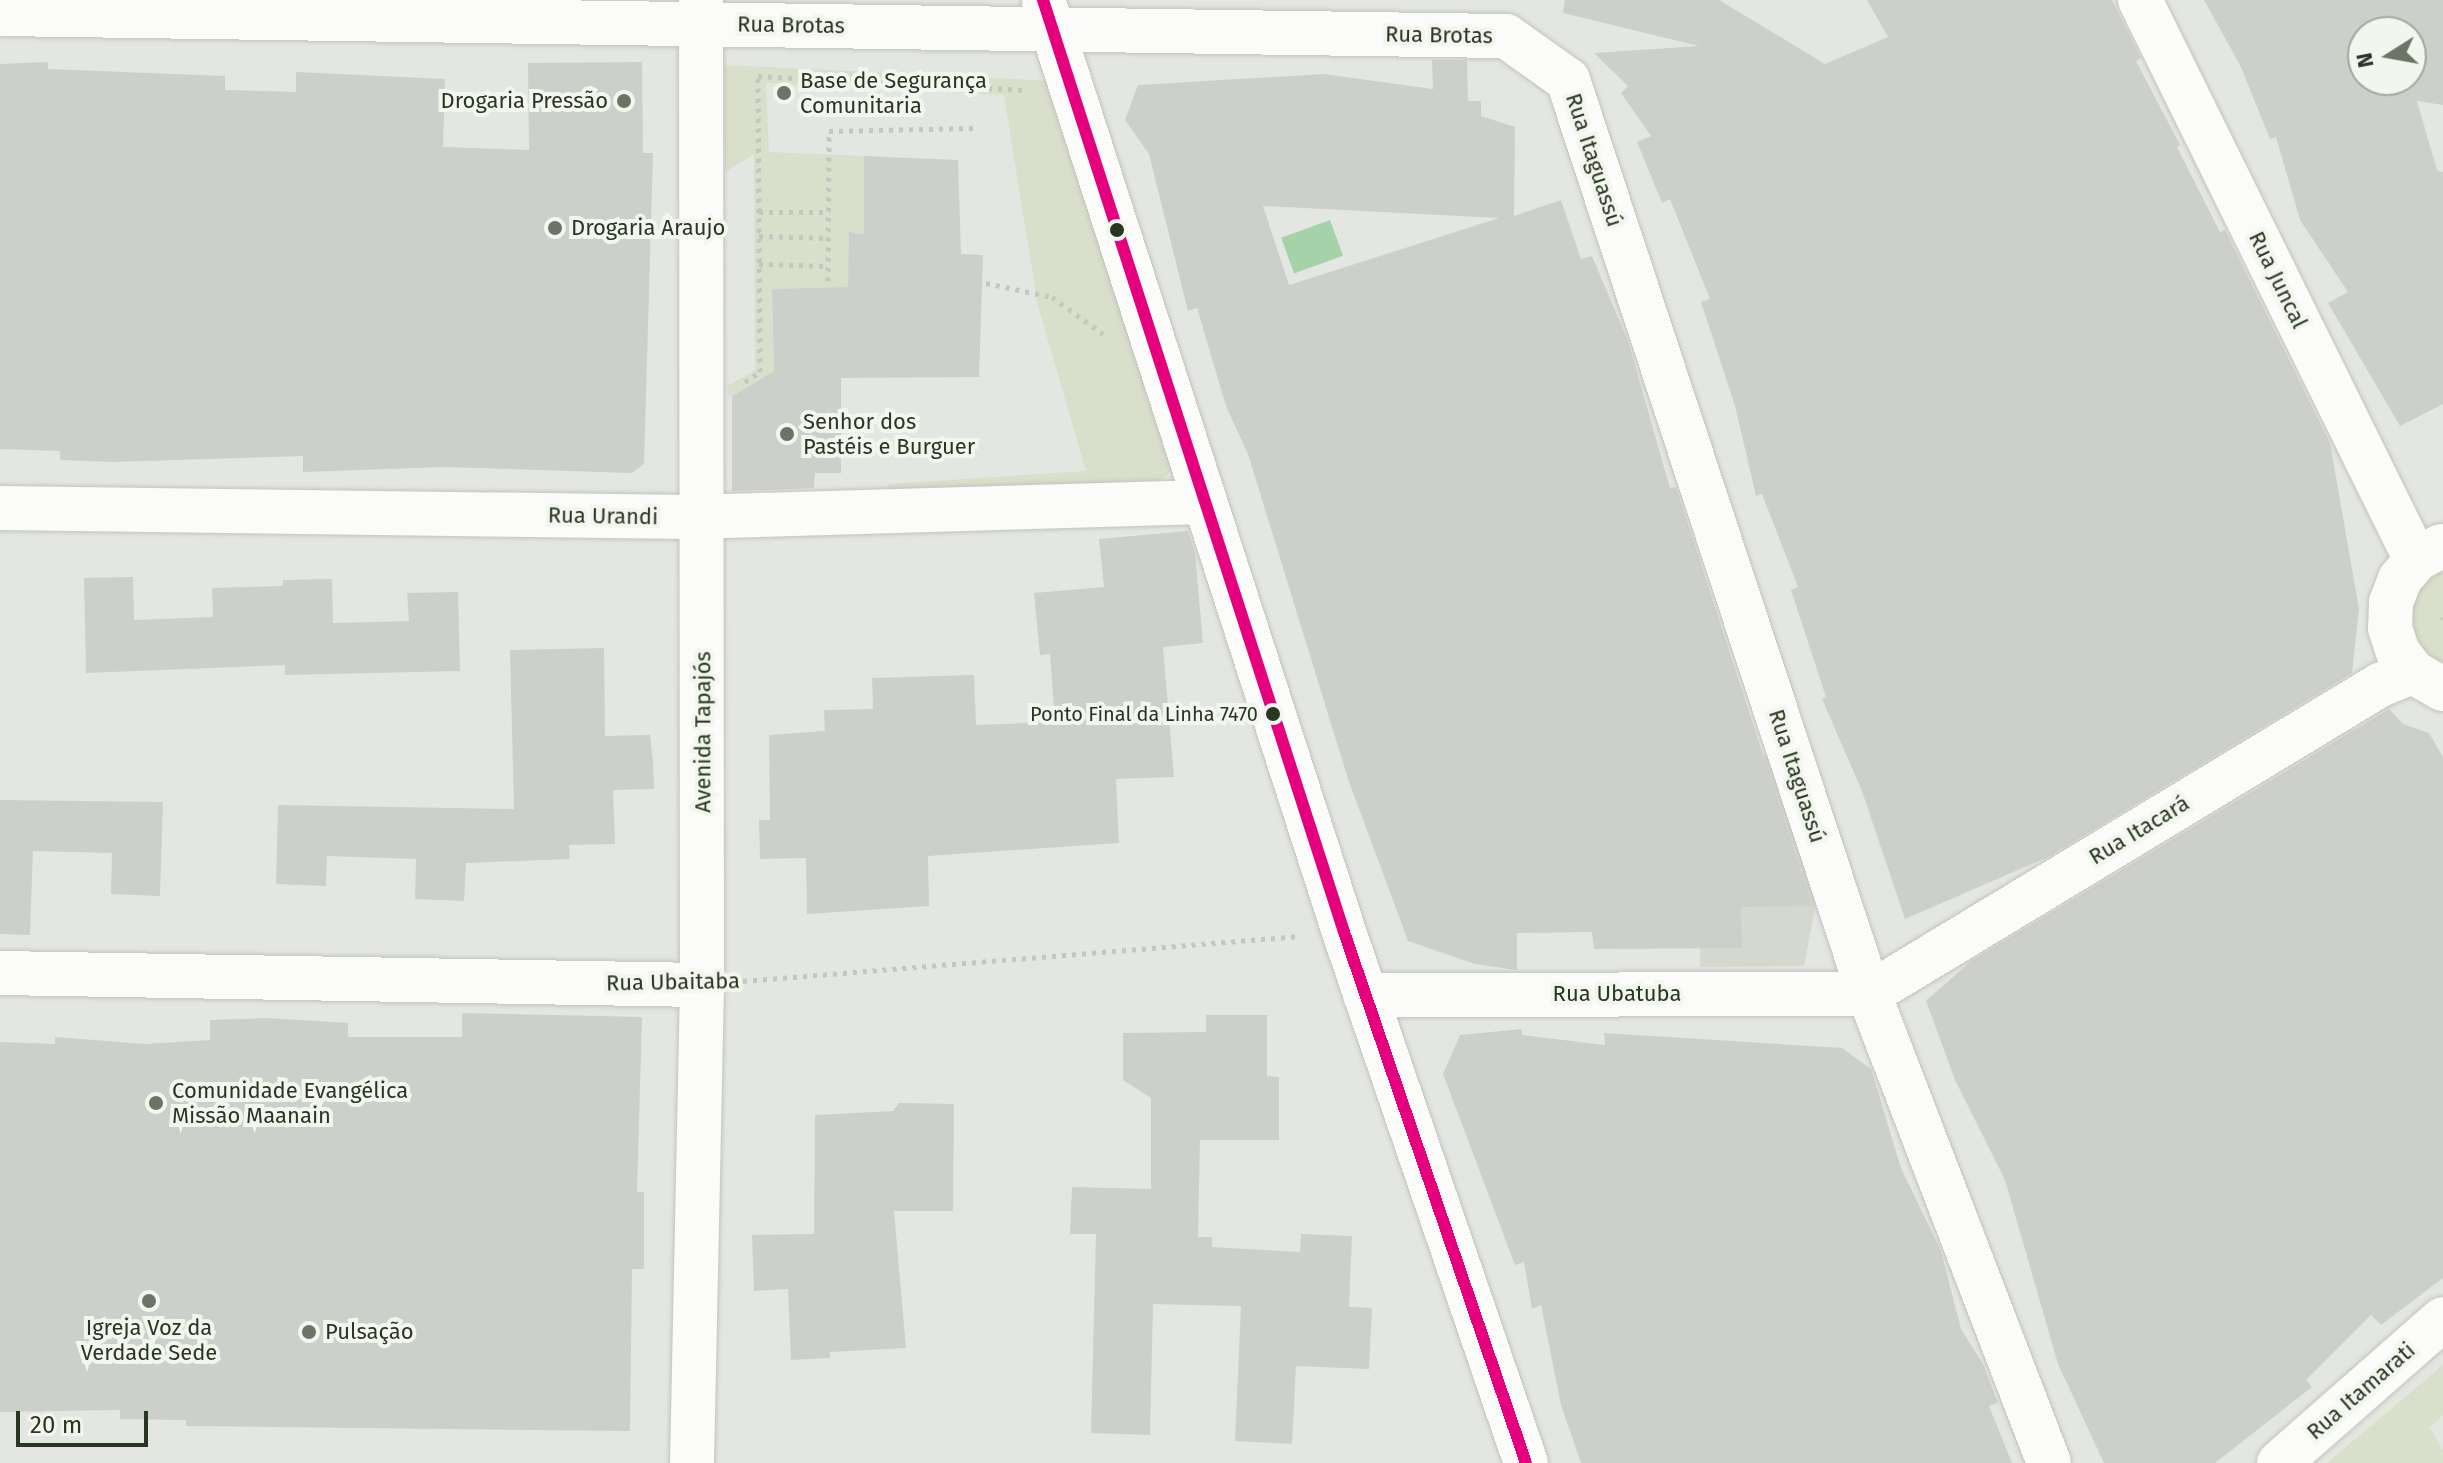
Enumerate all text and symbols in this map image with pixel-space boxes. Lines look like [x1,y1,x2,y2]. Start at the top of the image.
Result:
street label: Rua Brotas [737,11,845,39]
north arrow [2347,16,2427,96]
street label: Rua Brotas [1385,21,1493,49]
text: N [2350,51,2380,70]
place label: Base de Segurança Comunitaria [800,67,987,118]
marker: Base de Segurança Comunitaria [775,84,793,102]
place label: Drogaria Pressão [441,88,608,114]
street label: Rua Itaguassú [1560,90,1628,230]
marker: Drogaria Pressão [615,92,633,110]
place label: Drogaria Araujo [571,215,725,241]
marker: Drogaria Araujo [546,219,564,237]
unlabelled marker [1109,222,1125,238]
street label: Rua Juncal [2243,227,2313,333]
place label: Senhor dos Pastéis e Burguer [803,408,975,460]
marker: Senhor dos Pastéis e Burguer [778,425,796,443]
street label: Rua Urandi [548,502,658,530]
street label: Avenida Tapajós [690,651,716,813]
place label: Ponto Final da Linha 7470 [1030,702,1258,726]
marker: Ponto Final da Linha 7470 [1265,706,1281,722]
street label: Rua Itaguassú [1763,706,1831,846]
street label: Rua Itacará [2084,790,2194,870]
street label: Rua Ubaitaba [606,968,740,996]
street label: Rua Ubatuba [1553,981,1681,1007]
place label: Comunidade Evangélica Missão Maanain [172,1077,408,1128]
marker: Comunidade Evangélica Missão Maanain [147,1094,165,1112]
marker: Igreja Voz da Verdade Sede [140,1292,158,1310]
place label: Igreja Voz da Verdade Sede [81,1314,217,1366]
place label: Pulsação [325,1319,414,1345]
marker: Pulsação [300,1323,318,1341]
street label: Rua Itamarati [2301,1337,2421,1445]
scale bar [20,1395,152,1445]
text: 20 m [30,1411,82,1439]

